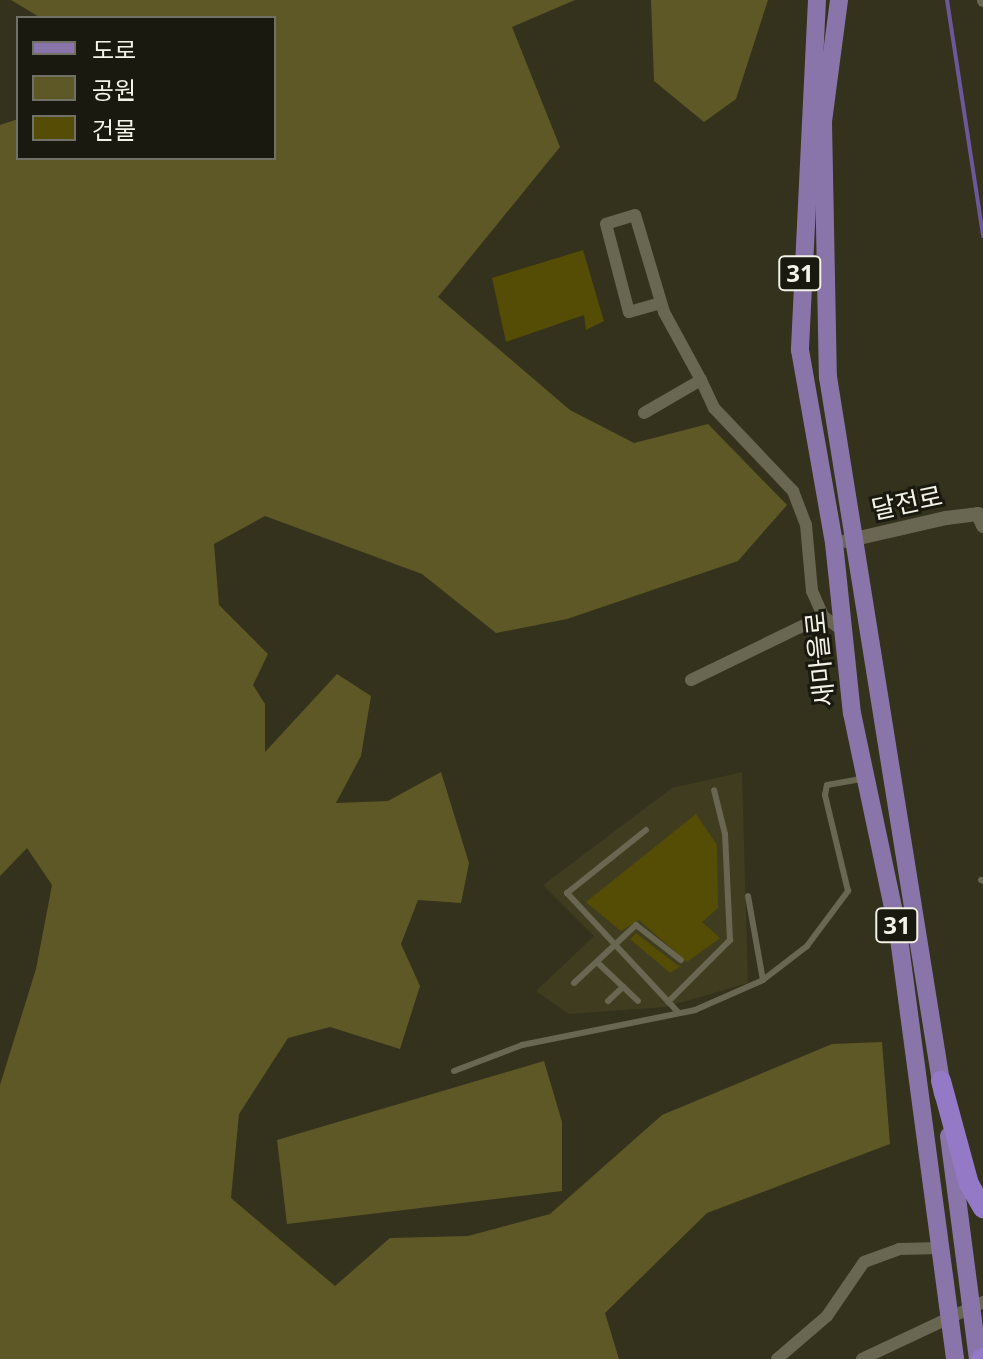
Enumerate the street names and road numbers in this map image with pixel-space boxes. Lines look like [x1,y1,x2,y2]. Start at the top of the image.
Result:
road number: 31 [778,253,822,293]
street label: 달전로 [869,480,945,526]
street label: 새마을로 [799,610,841,708]
road number: 31 [875,905,919,945]

